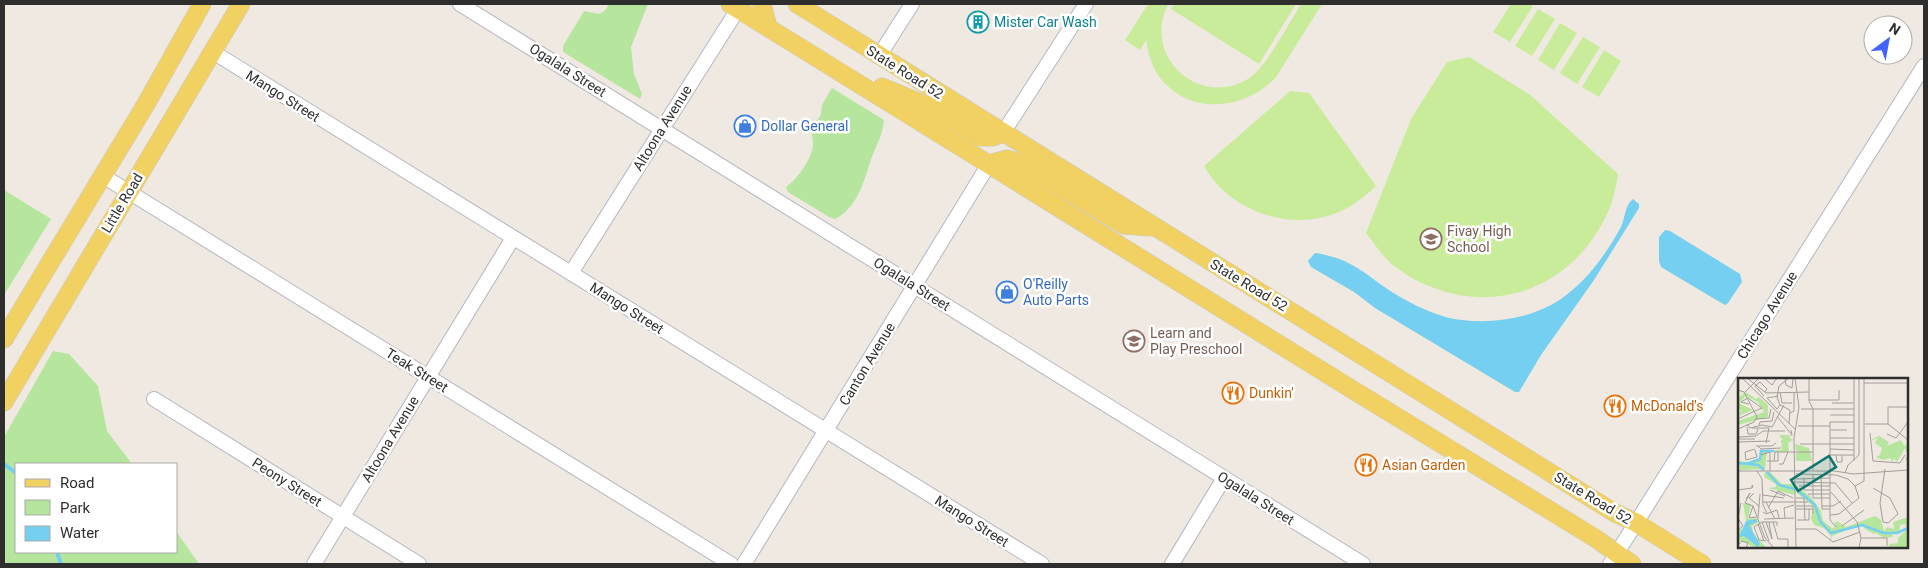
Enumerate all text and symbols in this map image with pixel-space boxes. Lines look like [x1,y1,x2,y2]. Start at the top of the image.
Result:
building icon: Mister Car Wash [966,10,990,34]
place label: Mister Car Wash [994,14,1097,30]
north arrow [1863,15,1913,65]
text: N [1886,20,1903,38]
street label: Ogalala Street [527,40,610,100]
street label: State Road 52 [864,42,946,102]
street label: Mango Street [243,67,323,125]
street label: Altoona Avenue [629,82,695,174]
shop icon: Dollar General [733,114,757,138]
place label: Dollar General [761,118,848,134]
street label: Little Road [98,170,146,236]
place label: Fivay High School [1447,223,1511,255]
school or university icon: Fivay High School [1419,227,1443,251]
street label: Ogalala Street [871,254,954,314]
street label: State Road 52 [1207,256,1291,314]
street label: Chicago Avenue [1734,268,1800,362]
place label: O'Reilly Auto Parts [1023,276,1089,308]
street label: Mango Street [587,279,667,337]
shop icon: O'Reilly Auto Parts [995,280,1019,304]
street label: Canton Avenue [836,320,898,408]
place label: Learn and Play Preschool [1150,325,1242,357]
school or university icon: Learn and Play Preschool [1122,329,1146,353]
street label: Teak Street [383,345,451,396]
inset map [1738,378,1908,548]
restaurant icon: Dunkin' [1221,381,1245,405]
place label: Dunkin' [1249,385,1294,401]
street label: Altoona Avenue [358,393,422,485]
restaurant icon: McDonald's [1603,394,1627,418]
place label: McDonald's [1631,398,1704,414]
restaurant icon: Asian Garden [1354,453,1378,477]
street label: Peony Street [249,454,325,510]
place label: Asian Garden [1382,457,1465,473]
legend [15,463,178,553]
street label: Ogalala Street [1215,468,1298,528]
street label: State Road 52 [1551,469,1635,527]
text: Road [60,474,94,492]
street label: Mango Street [932,492,1012,550]
text: Park [60,499,91,517]
text: Water [60,524,99,542]

